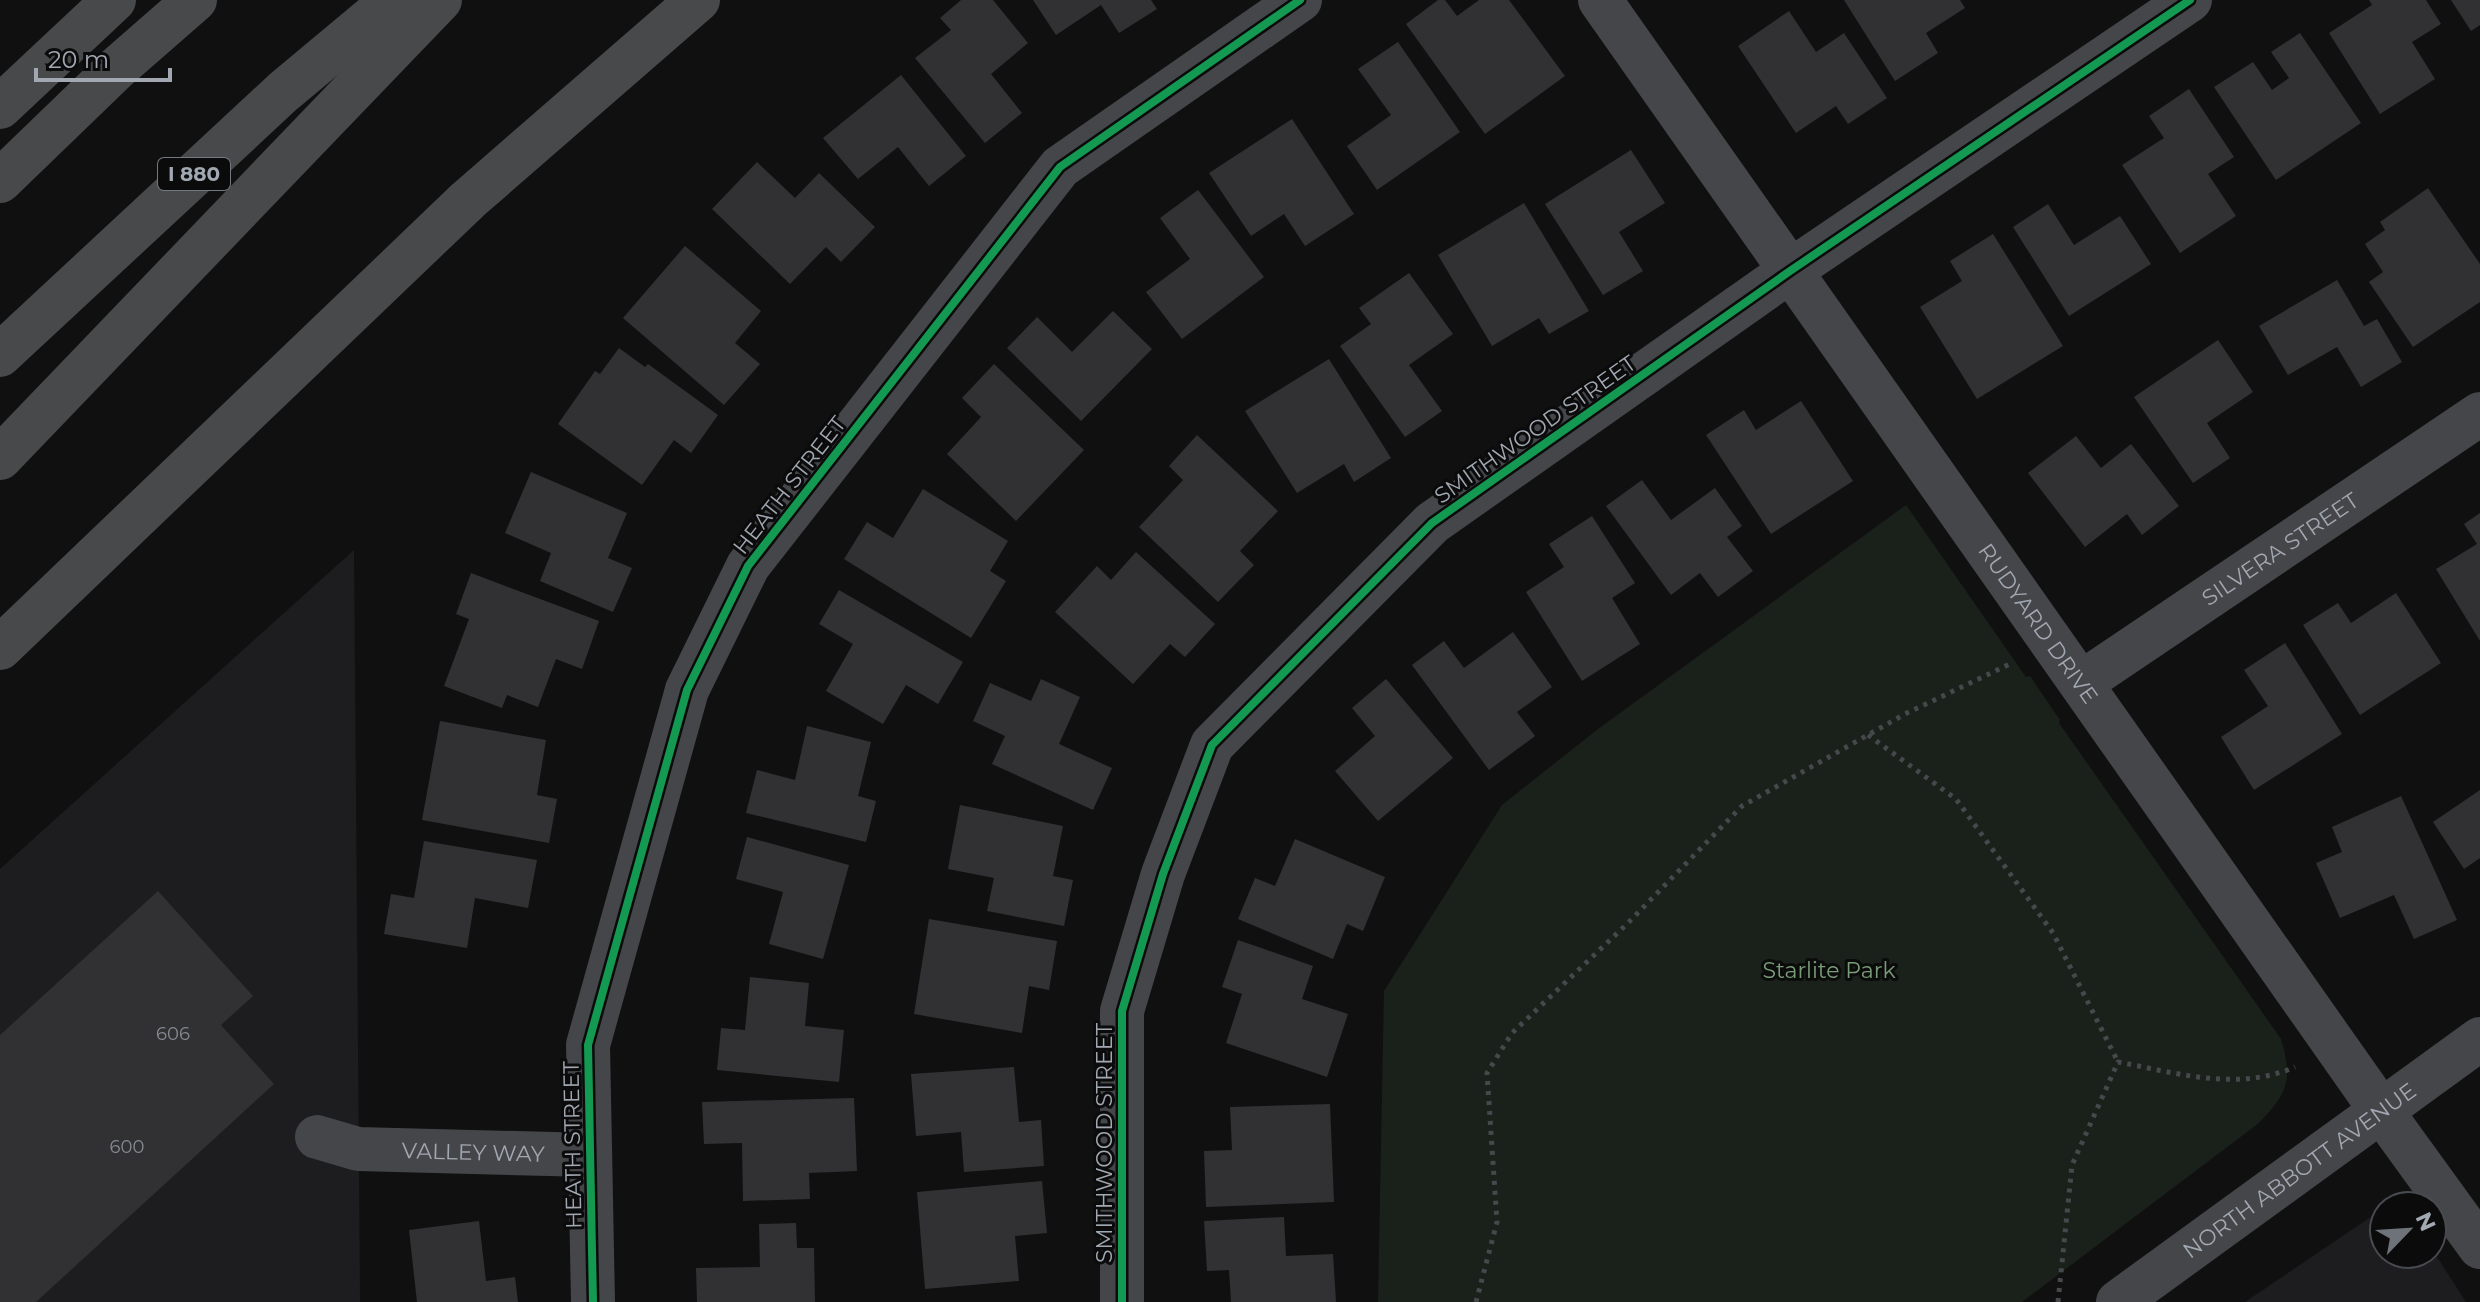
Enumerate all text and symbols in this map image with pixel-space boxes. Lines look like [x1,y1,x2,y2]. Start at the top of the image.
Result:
scale bar [36,32,170,82]
text: 20 m [48,45,109,74]
road number: I 880 [158,158,230,190]
street label: SMITHWOOD STREET [1429,349,1642,509]
street label: HEATH STREET [727,411,852,560]
street label: SILVERA STREET [2197,487,2364,612]
street label: RUDYARD DRIVE [1972,538,2104,709]
park label: Starlite Park [1762,957,1896,984]
house number: 606 [156,1023,190,1045]
street label: SMITHWOOD STREET [1091,1023,1118,1263]
street label: HEATH STREET [558,1061,587,1229]
street label: NORTH ABBOTT AVENUE [2178,1077,2421,1264]
house number: 600 [110,1136,144,1158]
street label: VALLEY WAY [401,1137,545,1168]
north arrow [2368,1190,2448,1270]
text: N [2410,1208,2442,1236]

